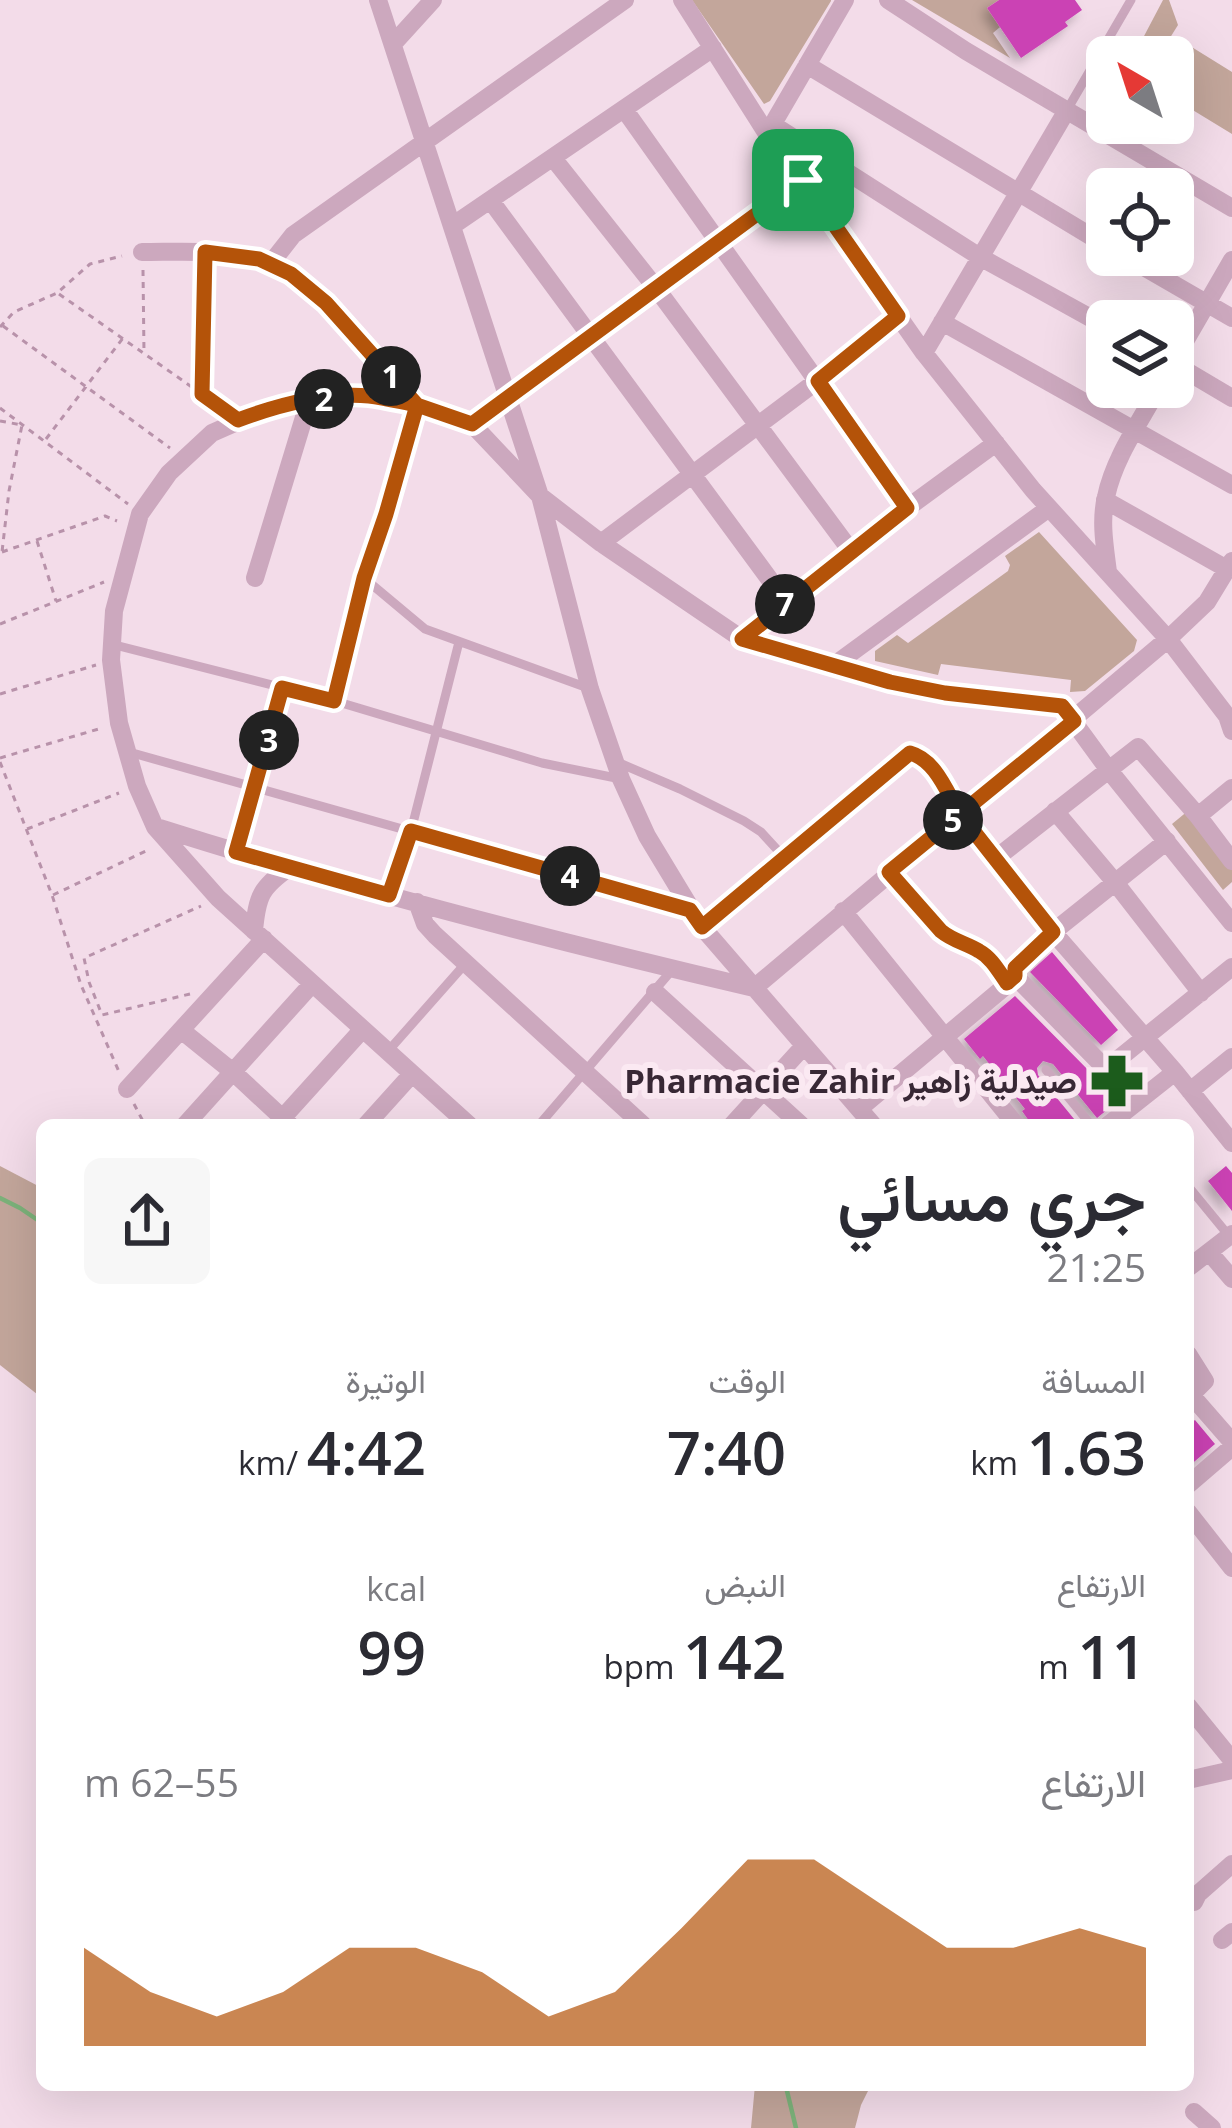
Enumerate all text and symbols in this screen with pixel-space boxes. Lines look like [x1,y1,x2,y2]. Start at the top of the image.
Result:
north arrow [1086,36,1194,144]
map controls [1086,36,1194,408]
pin [752,129,854,231]
icon: arrive [770,147,836,213]
button: locate [1086,168,1194,276]
button: layers [1086,300,1194,408]
pin: 1 [361,346,421,406]
text: 1 [382,353,400,398]
pin: 2 [294,369,354,429]
text: 2 [315,376,333,421]
pin: 7 [755,574,815,634]
text: 7 [776,581,794,626]
pin: 3 [239,710,299,770]
text: 3 [260,717,278,762]
pin: 5 [923,790,983,850]
text: 5 [944,797,962,842]
pin: 4 [540,846,600,906]
text: 4 [561,853,579,898]
pharmacy icon: Pharmacie Zahir صيدلية زاهير [1088,1052,1146,1110]
place label: Pharmacie Zahir صيدلية زاهير [624,1058,1077,1103]
text: جري مسائي [837,1150,1146,1240]
button: share [84,1158,210,1284]
text: 21:25 [1047,1240,1146,1293]
text: الوتيرة [345,1358,426,1403]
text: الوقت [708,1358,786,1403]
text: المسافة [1041,1358,1146,1403]
text: 4:42 [307,1411,426,1493]
text: 7:40 [667,1411,786,1493]
text: 1.63 [1027,1411,1146,1493]
text: /km [238,1440,307,1485]
text: km [970,1440,1027,1485]
text: النبض [704,1562,786,1607]
text: الارتفاع [1056,1562,1146,1607]
text: kcal [366,1566,426,1611]
text: 99 [357,1611,426,1693]
text: 142 [683,1615,786,1697]
text: 11 [1077,1615,1146,1697]
text: bpm [604,1644,683,1689]
text: m [1038,1644,1077,1689]
text: 55–62 m [84,1755,239,1808]
text: الارتفاع [1040,1755,1146,1808]

